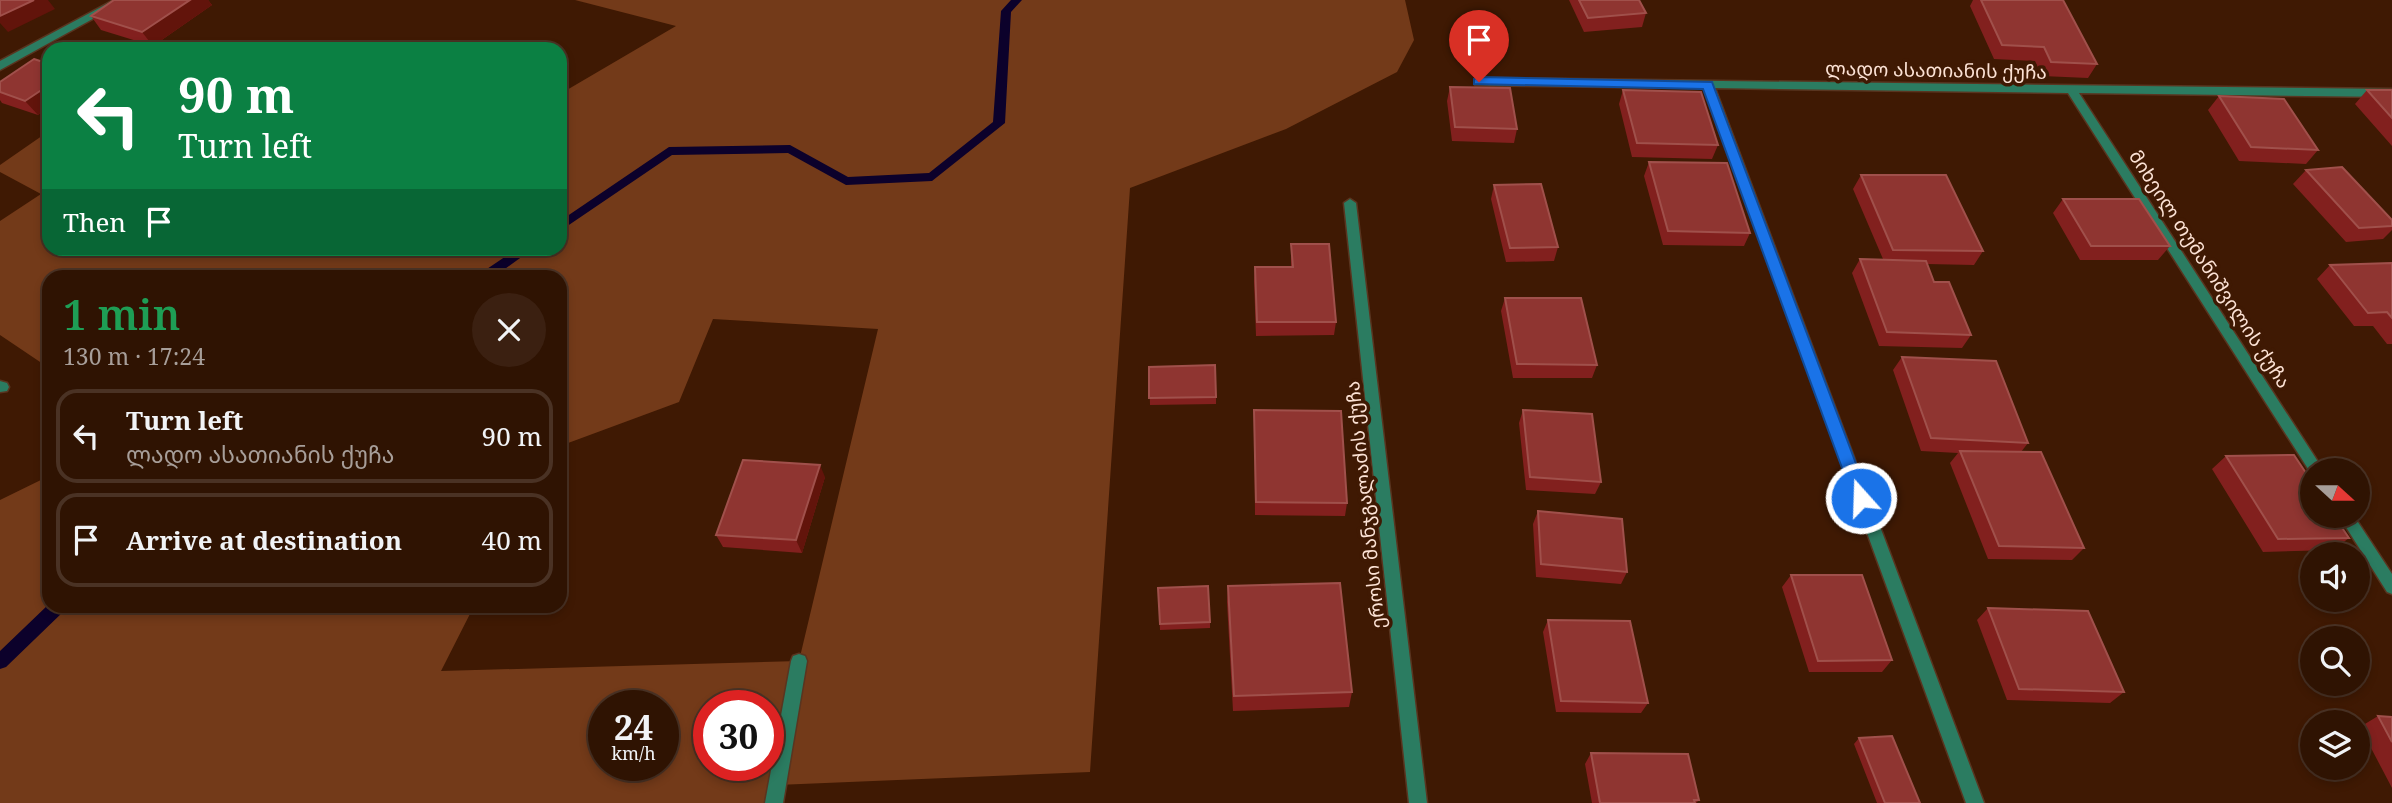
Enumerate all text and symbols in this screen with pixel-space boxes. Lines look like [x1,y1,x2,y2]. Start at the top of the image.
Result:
pin [1449,10,1509,82]
icon: arrive [1460,21,1498,59]
street label: ლადო ასათიანის ქუჩა [1825,55,2047,85]
text: 90 m [178,61,294,127]
icon: left [63,70,154,161]
text: Turn left [178,124,312,167]
street label: მიხეილ თუმანიშვილის ქუჩა [2123,145,2297,393]
icon: arrive [140,203,178,241]
text: Then [63,204,126,240]
text: 1 min [63,285,180,342]
button: close [472,293,546,367]
text: 130 m · 17:24 [63,340,205,372]
street label: ეროსი მანჯგალაძის ქუჩა [1339,380,1391,630]
text: Turn left [126,402,243,438]
icon: left [67,417,105,455]
text: 90 m [482,418,542,454]
text: ლადო ასათიანის ქუჩა [126,438,394,470]
north arrow [2300,458,2370,528]
map controls [2300,458,2370,780]
position arrow [1824,461,1898,535]
icon: arrive [67,521,105,559]
text: Arrive at destination [126,522,402,558]
text: 40 m [482,522,542,558]
button: sound [2300,542,2370,612]
button: search [2300,626,2370,696]
speed limit sign: 30 [693,690,784,781]
text: 24 [614,703,653,750]
button: layers [2300,710,2370,780]
text: km/h [611,741,656,765]

